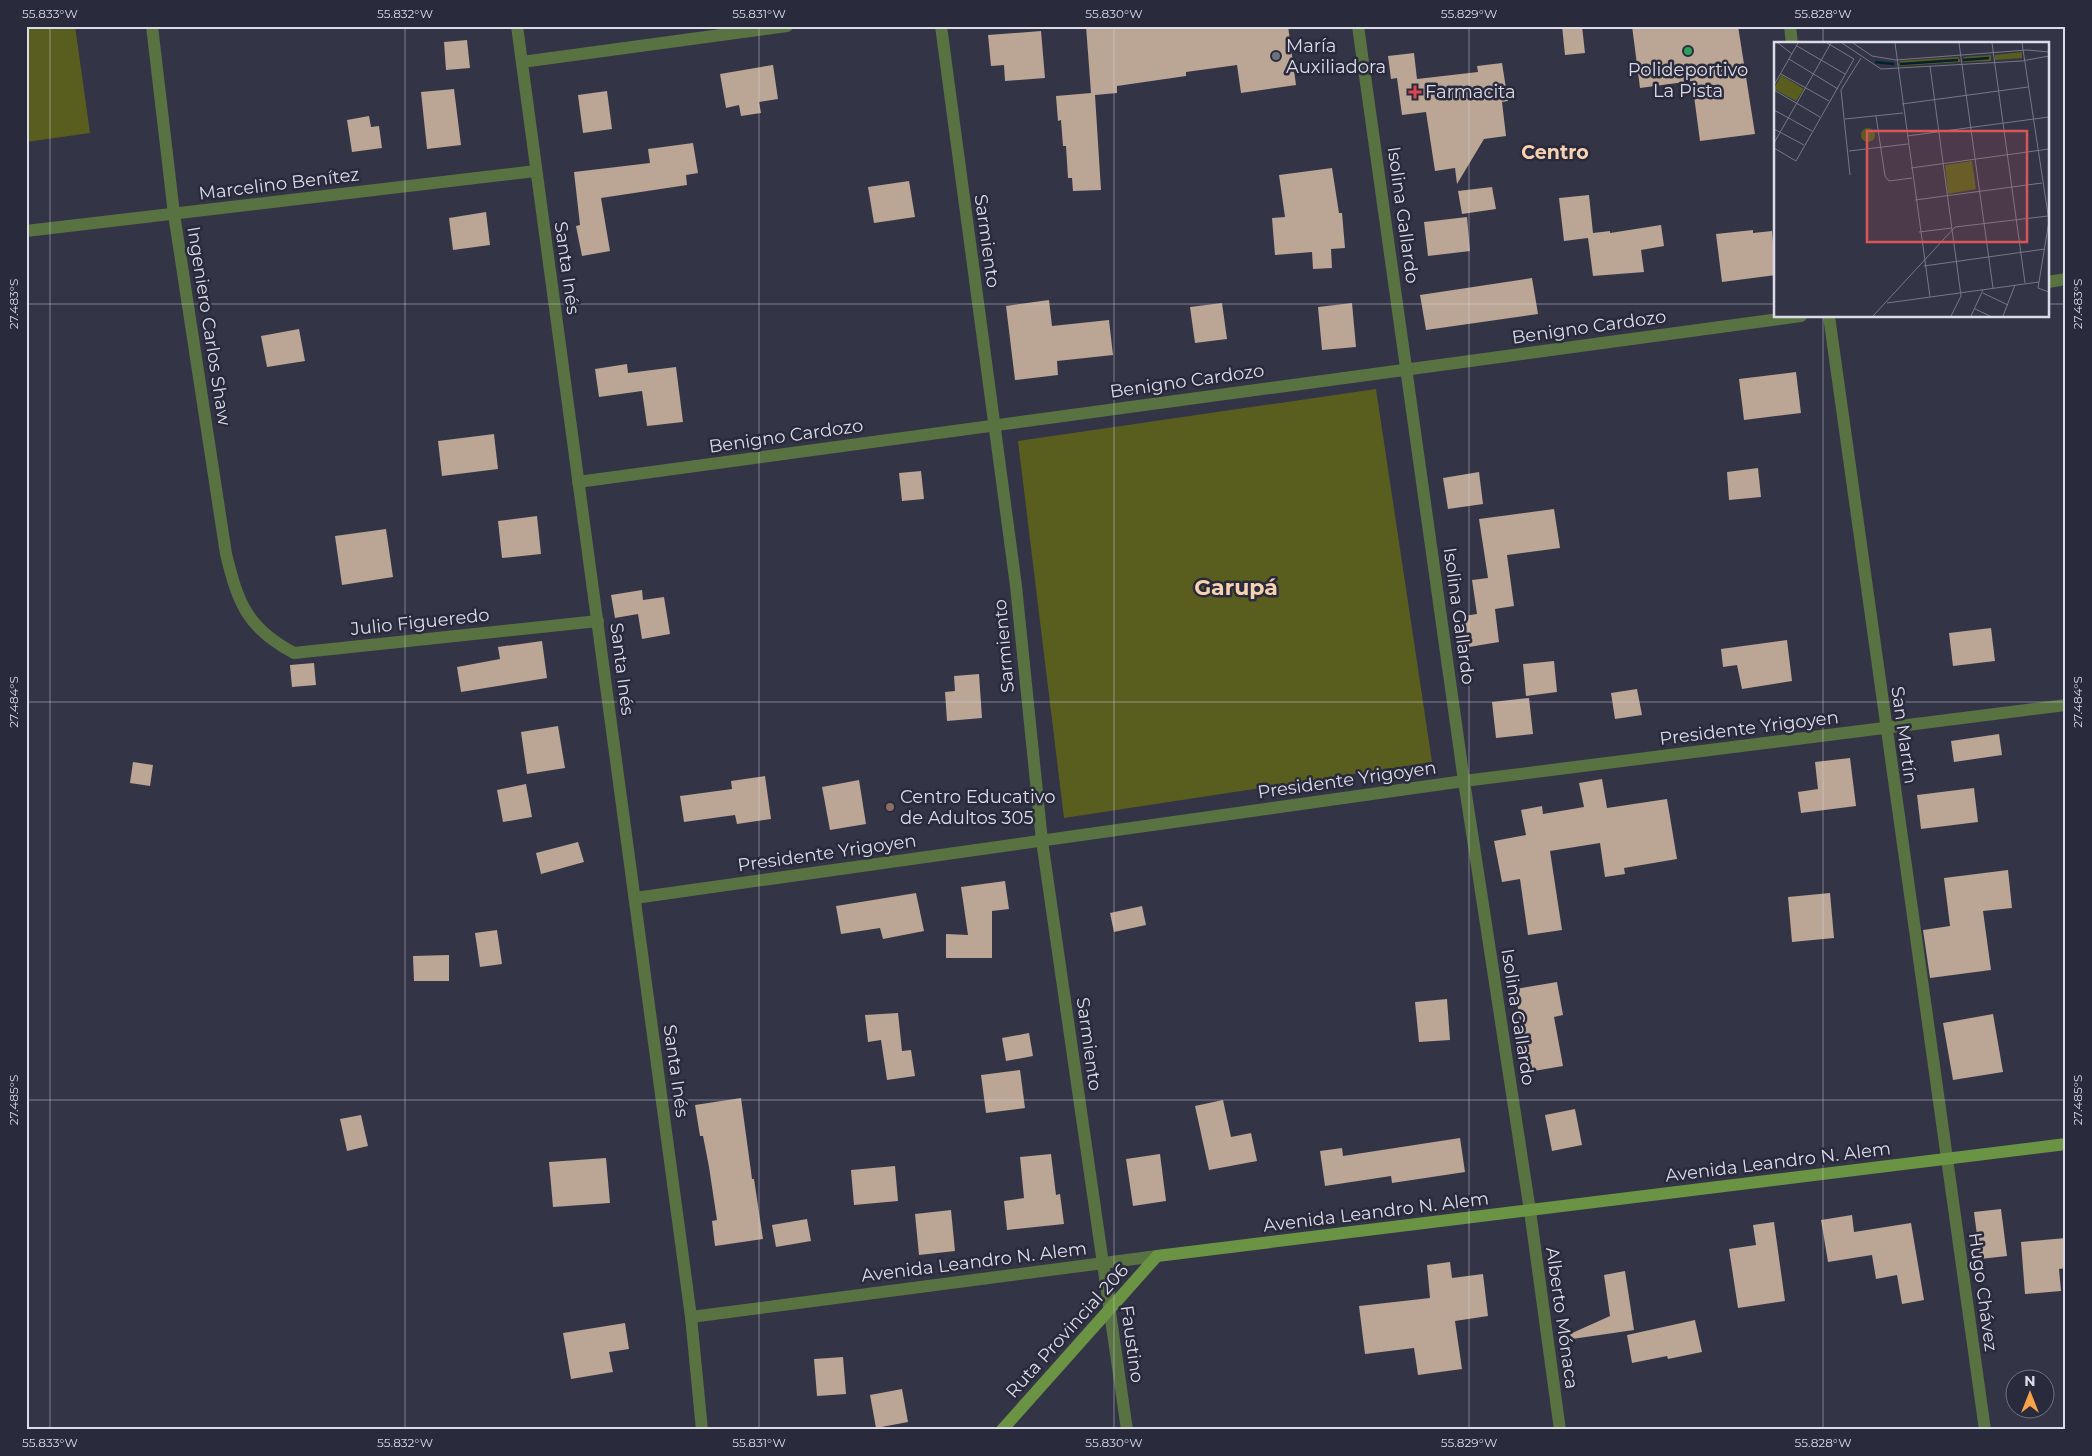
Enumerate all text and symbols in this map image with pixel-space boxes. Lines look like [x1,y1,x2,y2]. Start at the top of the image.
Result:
text: 55.833°W [22,6,78,21]
text: 55.832°W [377,6,433,21]
text: 55.831°W [732,6,786,21]
text: 55.830°W [1085,6,1143,21]
text: 55.829°W [1441,6,1497,21]
text: 55.828°W [1794,6,1852,21]
place label: María Auxiliadora [1286,35,1386,78]
inset map [1774,42,2050,318]
marker: Polideportivo La Pista [1682,45,1694,57]
marker: María Auxiliadora [1270,50,1282,62]
place label: Polideportivo La Pista [1628,59,1748,102]
place label: Farmacita [1425,81,1516,103]
marker: Farmacita [1409,86,1421,98]
district label: Centro [1521,141,1589,164]
street label: Isolina Gallardo [1383,145,1423,285]
street label: Marcelino Benítez [197,163,361,205]
street label: Sarmiento [970,193,1004,289]
street label: Santa Inés [550,220,584,316]
street label: Ingeniero Carlos Shaw [182,225,236,427]
text: 27.483°S [6,279,21,329]
text: 27.483°S [2070,279,2085,329]
street label: Benigno Cardozo [1510,305,1668,349]
street label: Benigno Cardozo [1108,359,1266,403]
street label: Benigno Cardozo [707,414,865,458]
street label: Isolina Gallardo [1439,546,1479,686]
district label: Garupá [1194,574,1278,601]
street label: Sarmiento [989,598,1019,694]
street label: Julio Figueredo [348,604,491,640]
street label: Santa Inés [605,621,639,717]
text: 27.484°S [6,676,21,728]
text: 27.484°S [2070,676,2085,728]
street label: San Martín [1886,685,1922,785]
street label: Presidente Yrigoyen [1658,706,1840,750]
street label: Presidente Yrigoyen [1256,757,1438,803]
place label: Centro Educativo de Adultos 305 [900,786,1056,829]
marker: Centro Educativo de Adultos 305 [884,801,896,813]
street label: Presidente Yrigoyen [736,830,918,876]
street label: Isolina Gallardo [1496,947,1540,1087]
street label: Sarmiento [1072,996,1106,1092]
street label: Santa Inés [659,1023,693,1119]
text: 27.485°S [6,1075,21,1125]
text: 27.485°S [2070,1075,2085,1125]
street label: Avenida Leandro N. Alem [1664,1137,1892,1187]
street label: Avenida Leandro N. Alem [1262,1187,1490,1237]
street label: Hugo Chávez [1964,1231,2002,1353]
street label: Avenida Leandro N. Alem [860,1237,1088,1287]
street label: Alberto Mónaca [1541,1246,1583,1390]
street label: Ruta Provincial 206 [1001,1259,1133,1403]
street label: Faustino [1116,1304,1148,1384]
north arrow [2004,1368,2054,1418]
text: N [2024,1372,2036,1390]
text: 55.833°W [22,1435,78,1450]
text: 55.832°W [377,1435,433,1450]
text: 55.831°W [732,1435,786,1450]
text: 55.830°W [1085,1435,1143,1450]
text: 55.829°W [1441,1435,1497,1450]
text: 55.828°W [1794,1435,1852,1450]

